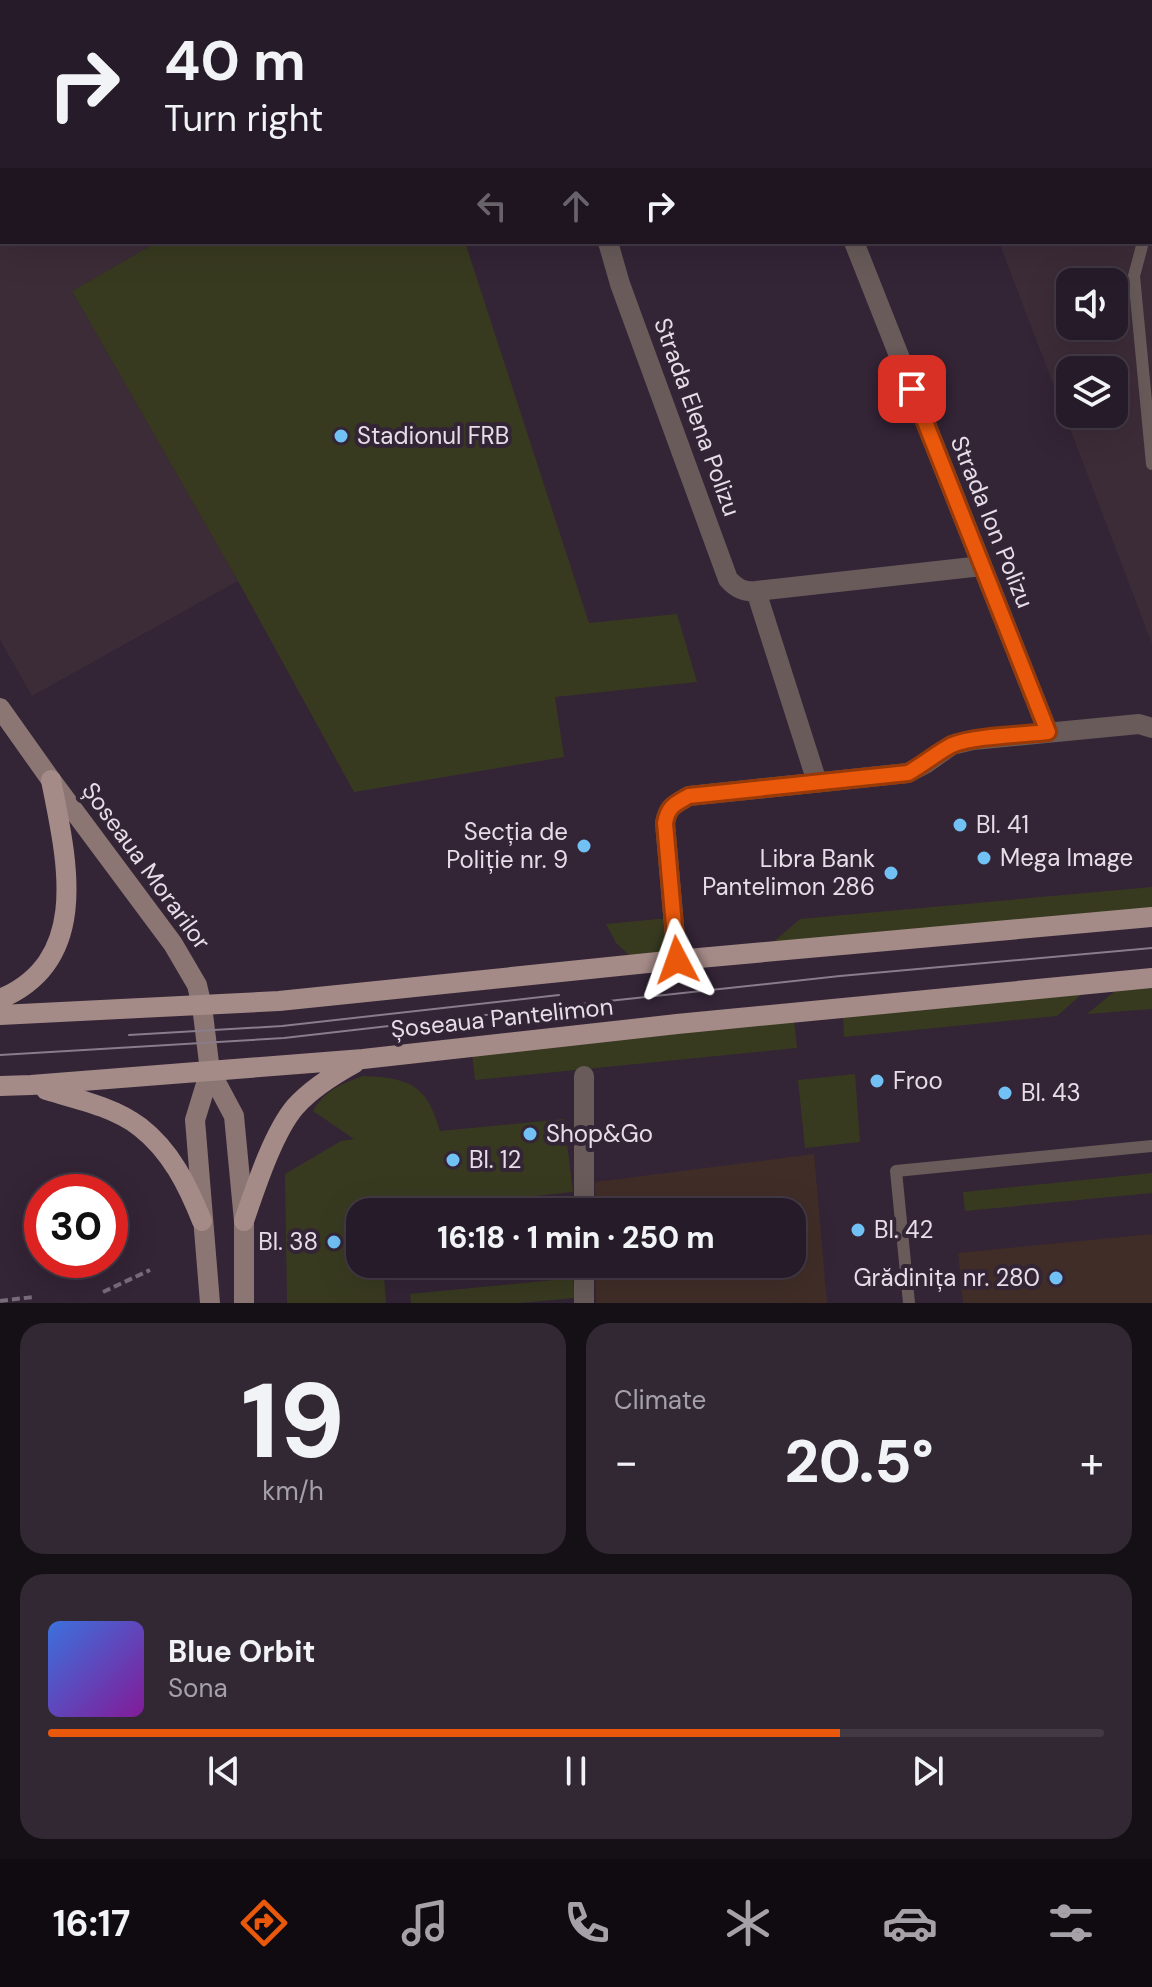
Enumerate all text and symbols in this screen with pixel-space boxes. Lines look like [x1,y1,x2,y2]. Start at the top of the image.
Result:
text: 40 m [164,24,306,97]
icon: right [32,32,136,136]
text: Turn right [164,95,323,142]
icon: left [470,184,514,228]
icon: ahead [554,184,598,228]
icon: right [638,184,682,228]
map controls [1056,268,1128,428]
button: sound [1056,268,1128,340]
street label: Strada Elena Polizu [647,313,748,520]
pin [878,355,946,423]
button: layers [1056,356,1128,428]
icon: arrive [890,367,934,411]
place label: Stadionul FRB [357,420,509,451]
marker: Stadionul FRB [332,427,350,445]
street label: Strada Ion Polizu [944,431,1041,612]
street label: Șoseaua Morarilor [75,776,218,956]
place label: Bl. 41 [976,809,1029,840]
place label: Secția de Poliție nr. 9 [446,816,568,875]
marker: Bl. 41 [951,816,969,834]
marker: Secția de Poliție nr. 9 [575,837,593,855]
place label: Mega Image [1000,842,1133,873]
place label: Libra Bank Pantelimon 286 [702,843,875,902]
marker: Mega Image [975,849,993,867]
marker: Libra Bank Pantelimon 286 [882,864,900,882]
position arrow [635,918,719,1002]
street label: Șoseaua Pantelimon [389,990,615,1045]
place label: Froo [893,1065,943,1096]
marker: Froo [868,1072,886,1090]
place label: Bl. 43 [1021,1077,1081,1108]
marker: Bl. 43 [996,1084,1014,1102]
place label: Shop&Go [546,1118,653,1149]
marker: Shop&Go [521,1125,539,1143]
place label: Bl. 12 [469,1144,521,1175]
marker: Bl. 12 [444,1151,462,1169]
speed limit sign: 30 [24,1174,128,1278]
place label: Bl. 42 [874,1214,933,1245]
text: 16:18 · 1 min · 250 m [437,1218,715,1257]
marker: Bl. 42 [849,1221,867,1239]
place label: Bl. 38 [258,1226,318,1257]
marker: Bl. 38 [325,1233,343,1251]
place label: Grădinița nr. 280 [853,1262,1040,1293]
marker: Grădinița nr. 280 [1047,1269,1065,1287]
text: 19 [241,1354,345,1489]
text: Climate [614,1383,706,1417]
text: 20.5° [784,1422,934,1501]
text: − [614,1433,638,1491]
text: + [1080,1433,1104,1491]
text: km/h [262,1474,324,1508]
text: Blue Orbit [168,1632,315,1671]
text: Sona [168,1671,228,1705]
icon: previous [202,1749,246,1793]
icon: pause [554,1749,598,1793]
icon: next [906,1749,950,1793]
icon: directions [236,1895,292,1951]
icon: music [397,1895,453,1951]
icon: phone [559,1895,615,1951]
icon: climate [720,1895,776,1951]
icon: car [882,1895,938,1951]
icon: filters [1043,1895,1099,1951]
text: 16:17 [53,1900,130,1947]

